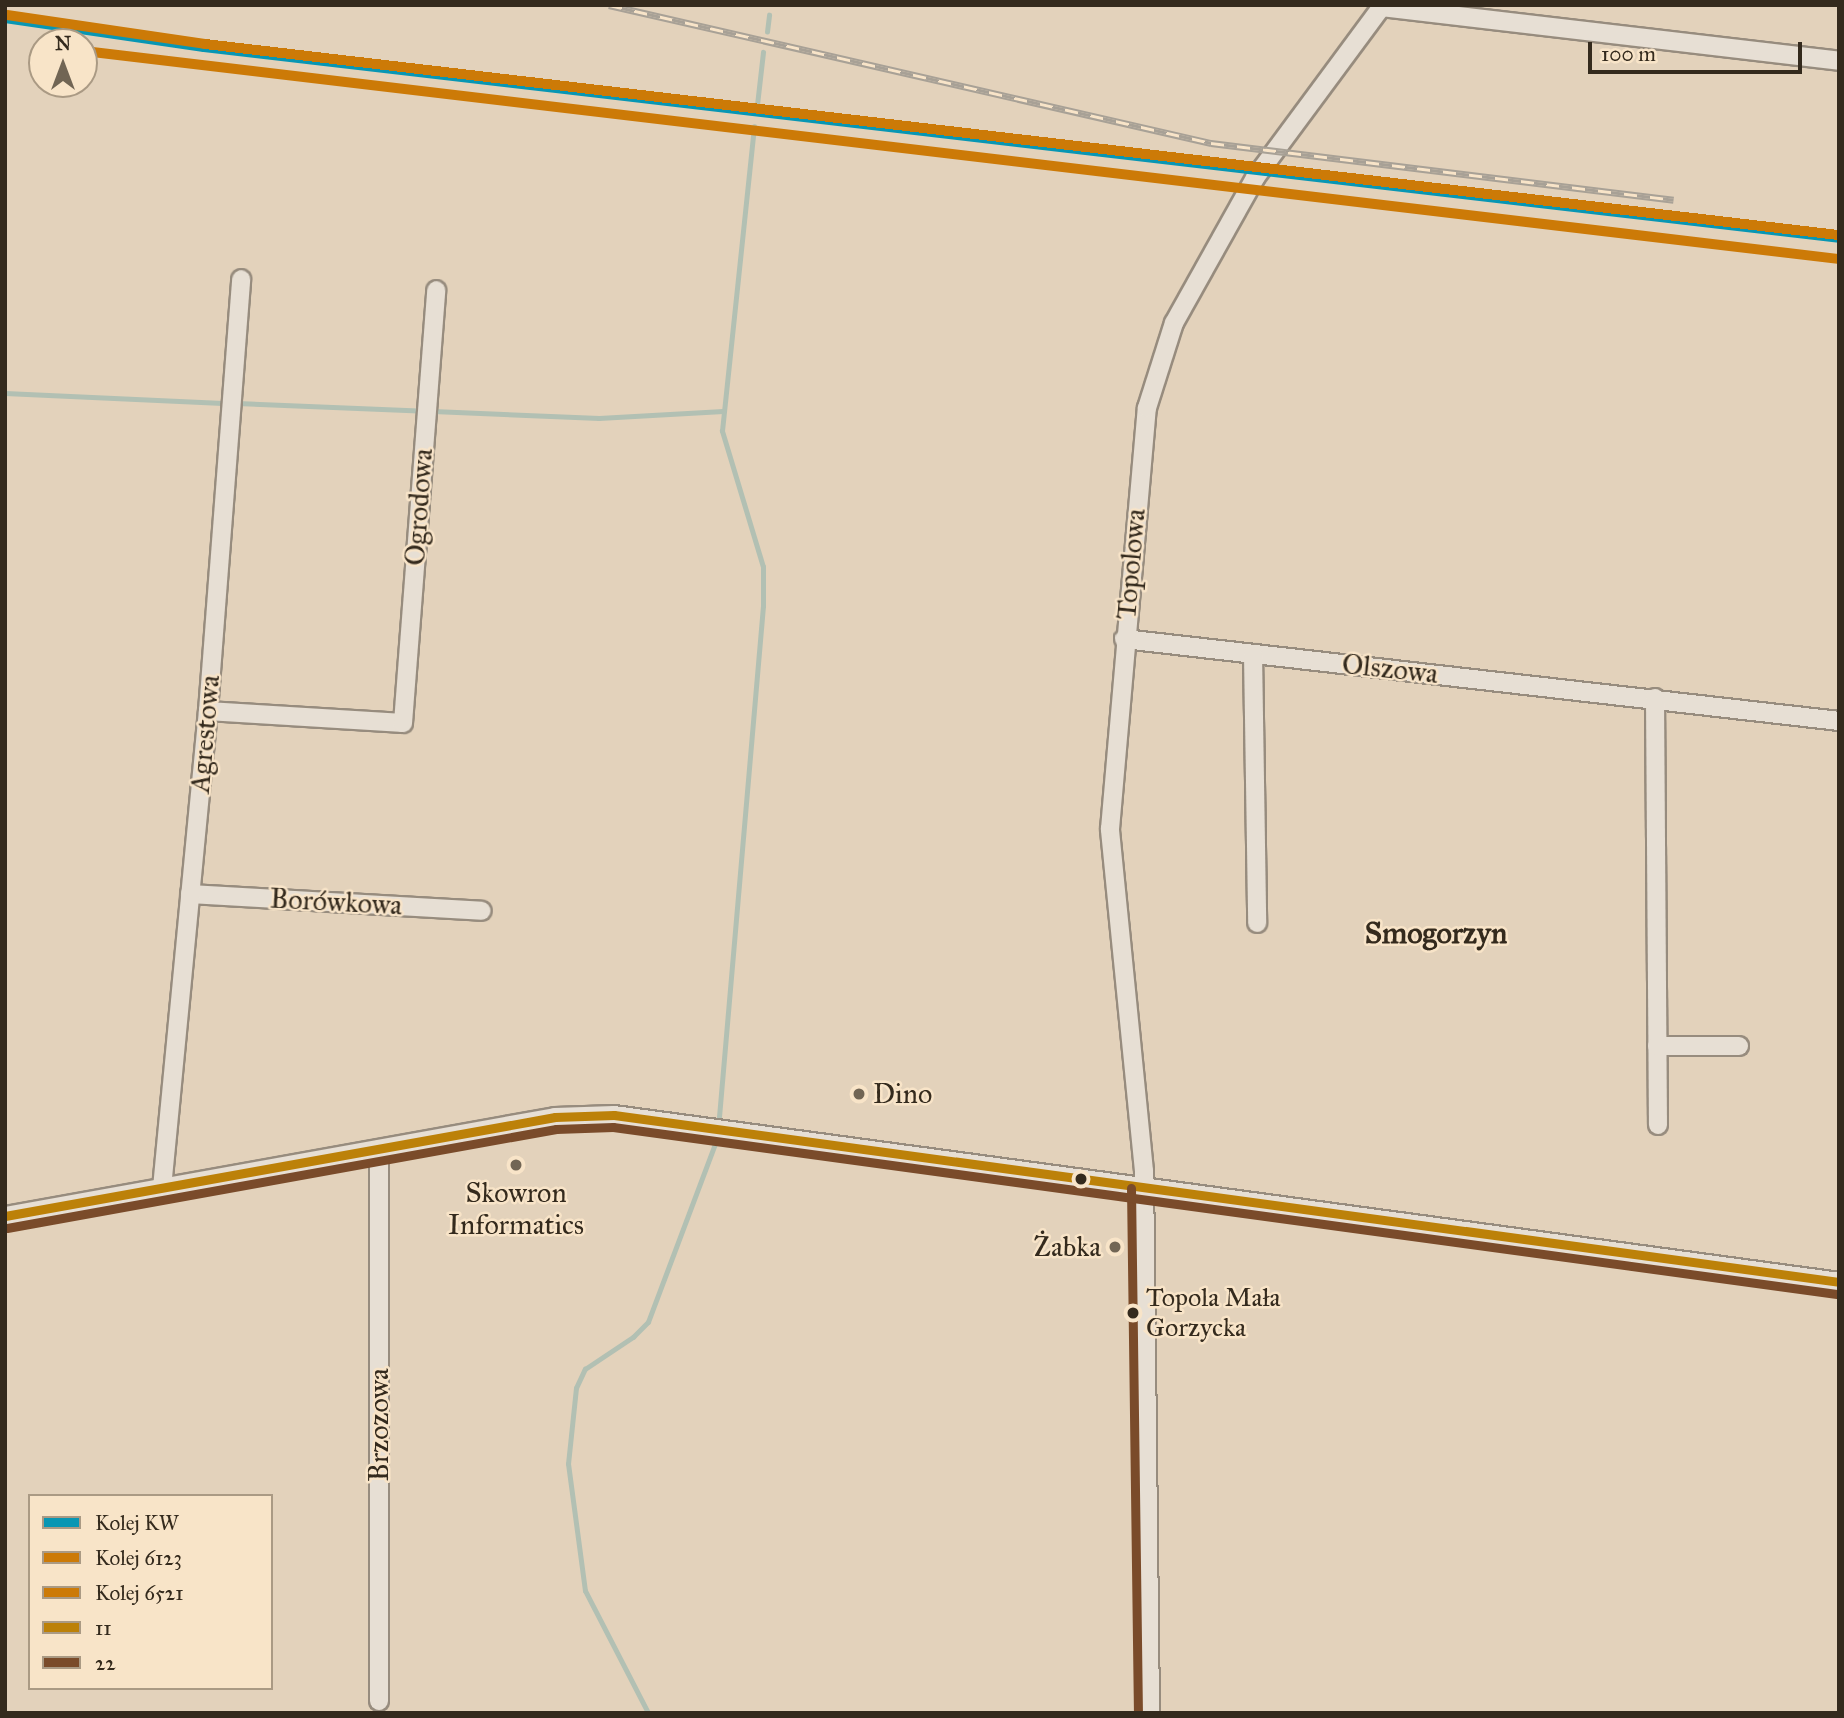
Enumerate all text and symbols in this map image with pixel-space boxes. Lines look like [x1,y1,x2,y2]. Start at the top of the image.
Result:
north arrow [28,28,98,98]
scale bar [1592,28,1806,72]
text: N [55,32,71,55]
text: 100 m [1601,41,1656,67]
street label: Ogrodowa [398,447,440,567]
street label: Topolowa [1109,507,1153,621]
street label: Olszowa [1340,647,1440,691]
street label: Agrestowa [183,674,227,794]
street label: Borówkowa [269,882,403,922]
district label: Smogorzyn [1365,915,1507,951]
place label: Dino [873,1077,932,1111]
marker: Dino [851,1086,867,1102]
marker: Skowron Informatics [508,1157,524,1173]
unlabelled marker [1074,1172,1088,1186]
place label: Skowron Informatics [448,1176,584,1242]
place label: Żabka [1033,1230,1101,1264]
marker: Żabka [1107,1239,1123,1255]
place label: Topola Mała Gorzycka [1146,1282,1281,1344]
marker: Topola Mała Gorzycka [1126,1306,1140,1320]
street label: Brzozowa [362,1368,396,1482]
legend [28,1494,273,1690]
text: Kolej KW [95,1510,179,1536]
text: Kolej 6123 [95,1545,182,1571]
text: Kolej 6521 [95,1580,183,1606]
text: 11 [95,1615,112,1641]
text: 22 [95,1650,116,1676]

